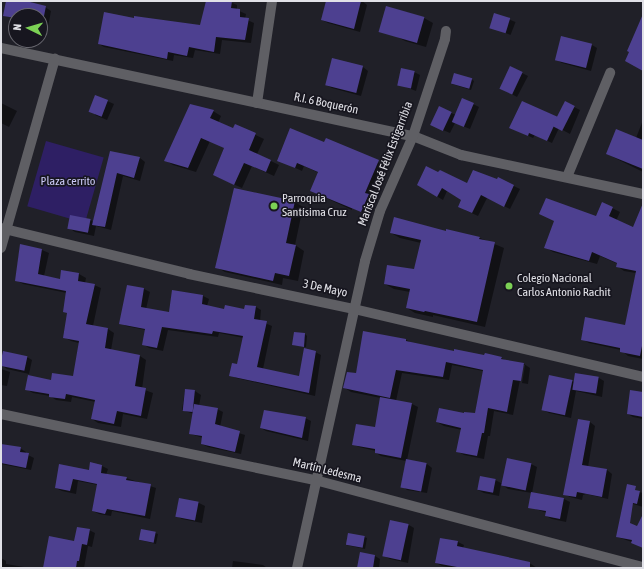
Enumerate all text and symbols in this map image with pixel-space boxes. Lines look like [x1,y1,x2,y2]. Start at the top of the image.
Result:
north arrow [8,8,48,48]
text: N [11,23,23,31]
street label: R.I. 6 Boquerón [292,90,360,118]
street label: Mariscal José Félix Estigarribia [356,100,416,228]
park label: Plaza cerrito [41,175,95,189]
place label: Parroquia Santísima Cruz [282,192,347,220]
marker: Parroquia Santísima Cruz [269,201,279,211]
place label: Colegio Nacional Carlos Antonio Rachit [517,272,611,300]
street label: 3 De Mayo [301,277,349,301]
marker: Colegio Nacional Carlos Antonio Rachit [504,281,514,291]
street label: Martín Ledesma [291,456,363,486]

